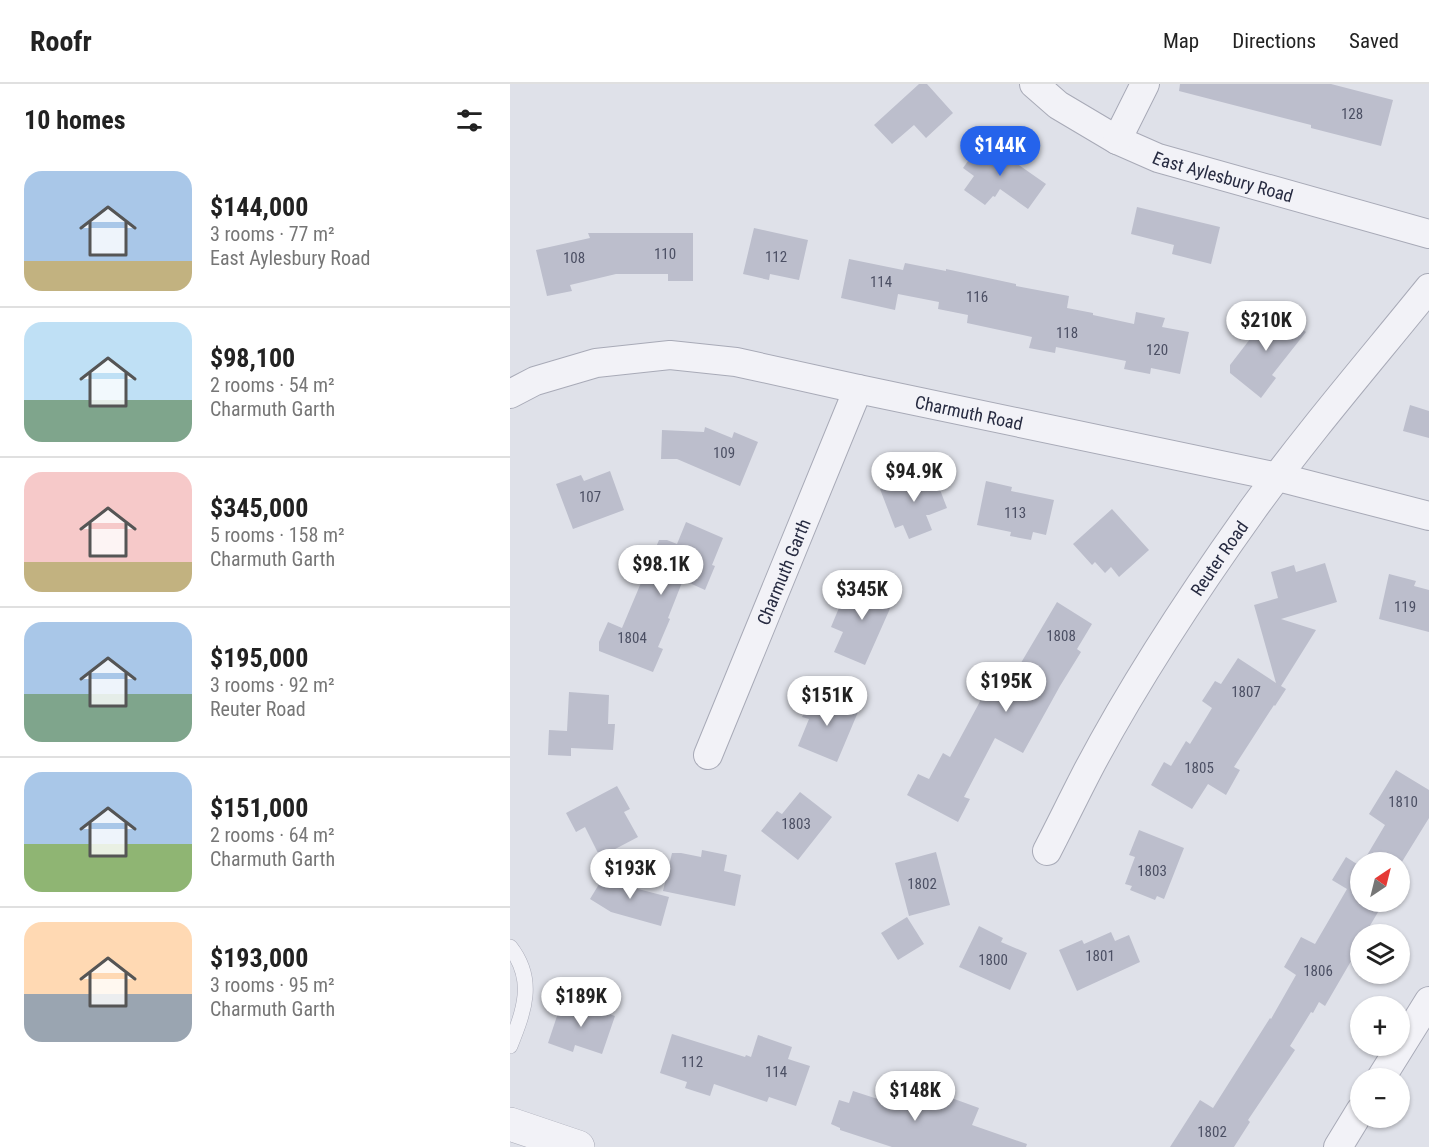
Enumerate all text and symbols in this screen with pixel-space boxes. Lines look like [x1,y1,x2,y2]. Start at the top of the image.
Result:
text: Roofr [30,25,92,58]
text: Map [1163,29,1199,53]
text: Directions [1232,29,1316,53]
text: Saved [1349,29,1399,53]
icon: filters [453,104,486,137]
text: 10 homes [24,105,126,135]
house number: 128 [1341,105,1363,123]
pin: $144K [958,126,1042,177]
text: $144K [974,133,1026,157]
street label: East Aylesbury Road [1150,147,1296,206]
text: $144,000 [210,192,308,222]
icon: home [72,195,144,267]
text: 3 rooms · 77 m² [210,222,335,246]
house number: 110 [654,245,676,263]
text: East Aylesbury Road [210,246,371,270]
house number: 112 [765,248,787,266]
house number: 108 [563,249,585,267]
house number: 114 [870,273,892,291]
house number: 116 [966,288,988,306]
pin: $210K [1224,301,1308,352]
text: $210K [1240,308,1292,332]
house number: 118 [1056,324,1078,342]
house number: 120 [1146,341,1168,359]
text: $98,100 [210,343,295,373]
icon: home [72,346,144,418]
text: 2 rooms · 54 m² [210,373,335,397]
street label: Charmuth Road [913,391,1025,434]
text: Charmuth Garth [210,397,335,421]
house number: 109 [713,444,735,462]
pin: $94.9K [865,452,963,503]
text: $94.9K [885,459,943,483]
house number: 107 [579,488,601,506]
text: $345,000 [210,493,308,523]
icon: home [72,496,144,568]
house number: 113 [1004,504,1026,522]
street label: Charmuth Garth [752,516,814,628]
street label: Reuter Road [1186,517,1252,599]
text: 5 rooms · 158 m² [210,523,345,547]
pin: $98.1K [612,545,710,596]
text: Charmuth Garth [210,547,335,571]
text: $98.1K [632,552,690,576]
pin: $345K [820,570,904,621]
text: $345K [836,577,888,601]
house number: 119 [1394,598,1416,616]
house number: 1808 [1046,627,1076,645]
house number: 1804 [617,629,647,647]
text: $195,000 [210,643,308,673]
icon: home [72,646,144,718]
pin: $195K [964,662,1048,713]
text: $195K [980,669,1032,693]
text: 3 rooms · 92 m² [210,673,335,697]
pin: $151K [785,676,869,727]
text: $151K [801,683,853,707]
house number: 1807 [1231,683,1261,701]
text: Reuter Road [210,697,306,721]
house number: 1805 [1184,759,1214,777]
text: $151,000 [210,793,308,823]
house number: 1810 [1388,793,1418,811]
icon: home [72,796,144,868]
house number: 1803 [781,815,811,833]
text: 2 rooms · 64 m² [210,823,335,847]
text: Charmuth Garth [210,847,335,871]
pin: $193K [588,849,672,900]
north arrow [1350,852,1410,912]
map controls [1350,852,1410,1128]
text: $193K [604,856,656,880]
house number: 1803 [1137,862,1167,880]
house number: 1802 [907,875,937,893]
button: layers [1350,924,1410,984]
text: $193,000 [210,943,308,973]
icon: home [72,946,144,1018]
house number: 1801 [1085,947,1115,965]
house number: 1800 [978,951,1008,969]
house number: 1806 [1303,962,1333,980]
text: 3 rooms · 95 m² [210,973,335,997]
pin: $189K [539,977,623,1028]
text: $189K [555,984,607,1008]
button: + [1350,996,1410,1056]
text: Charmuth Garth [210,997,335,1021]
house number: 112 [681,1053,703,1071]
house number: 114 [765,1063,787,1081]
button: − [1350,1068,1410,1128]
pin: $148K [873,1071,957,1122]
text: $148K [889,1078,941,1102]
house number: 1802 [1197,1123,1227,1141]

